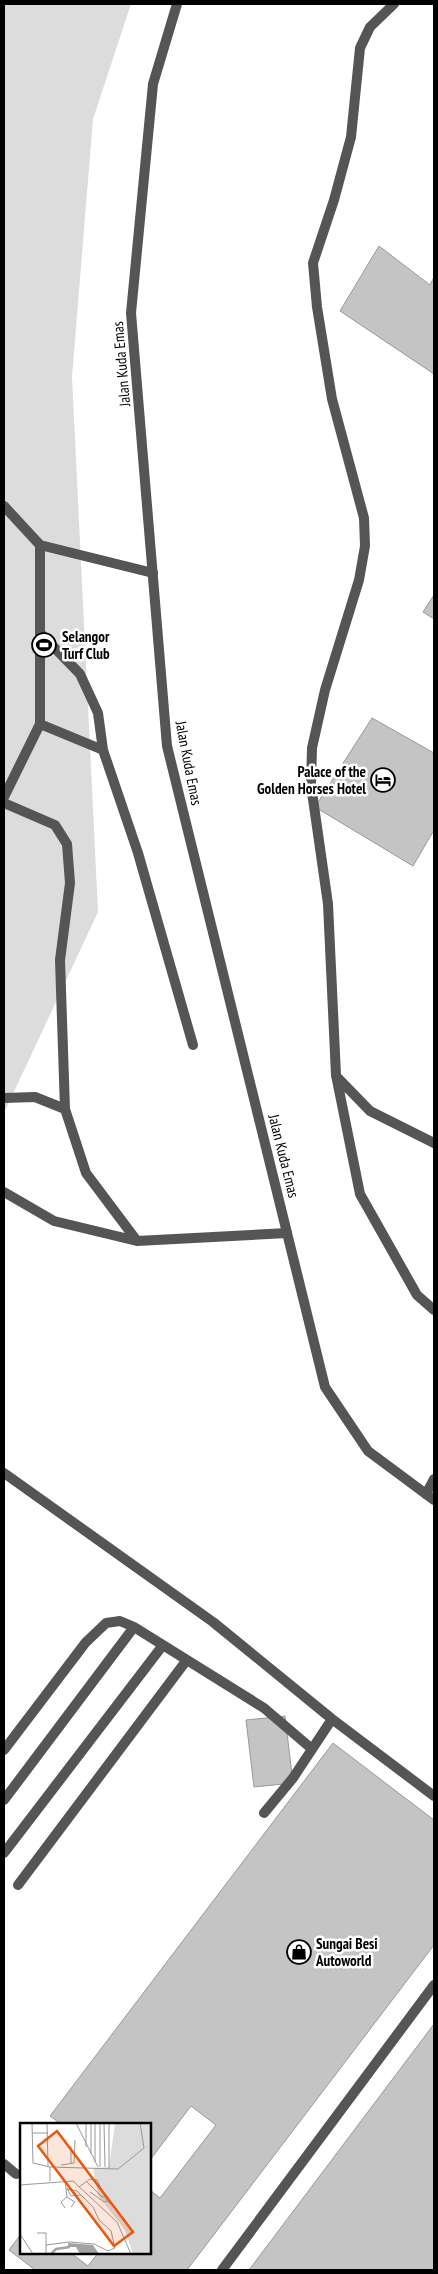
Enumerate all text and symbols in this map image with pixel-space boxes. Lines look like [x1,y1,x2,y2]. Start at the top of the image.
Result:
street label: Jalan Kuda Emas [108,321,134,408]
place label: Selangor Turf Club [62,627,110,663]
sports icon: Selangor Turf Club [31,632,57,658]
street label: Jalan Kuda Emas [171,718,206,807]
place label: Palace of the Golden Horses Hotel [257,762,366,798]
hotel icon: Palace of the Golden Horses Hotel [370,767,396,793]
street label: Jalan Kuda Emas [264,1111,304,1200]
place label: Sungai Besi Autoworld [315,1934,378,1970]
shop icon: Sungai Besi Autoworld [286,1939,312,1965]
inset map [20,2123,151,2254]

